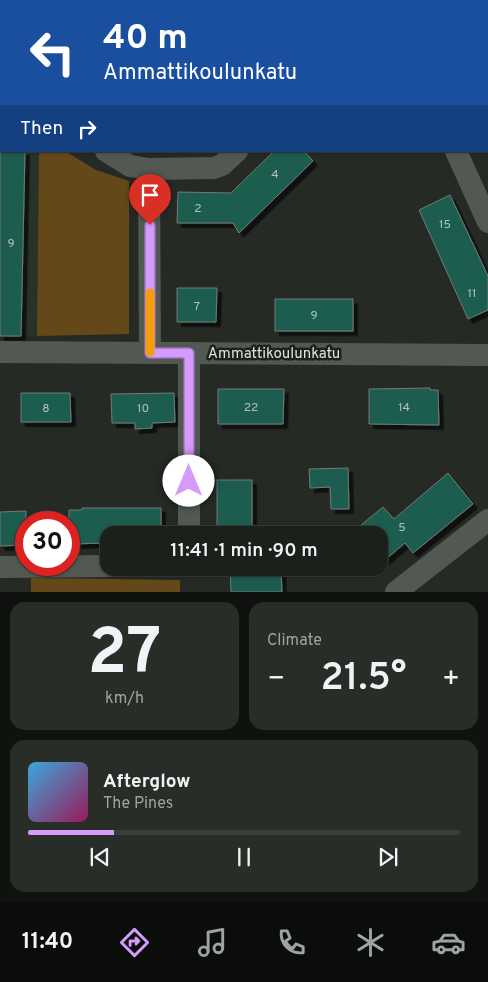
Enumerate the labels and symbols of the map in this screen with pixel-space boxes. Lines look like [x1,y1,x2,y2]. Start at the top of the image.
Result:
house number: 4 [271,167,279,183]
pin [129,174,171,225]
house number: 2 [194,201,202,217]
house number: 15 [439,217,451,233]
house number: 9 [7,236,15,252]
house number: 11 [468,286,476,302]
house number: 7 [194,299,200,315]
house number: 9 [310,308,318,324]
street label: Ammattikoulunkatu [208,345,340,364]
house number: 22 [244,400,258,416]
house number: 14 [398,400,410,416]
house number: 8 [42,401,50,417]
house number: 10 [137,401,149,417]
position arrow [162,454,214,506]
speed limit sign: 30 [15,511,80,576]
house number: 5 [398,520,406,536]

